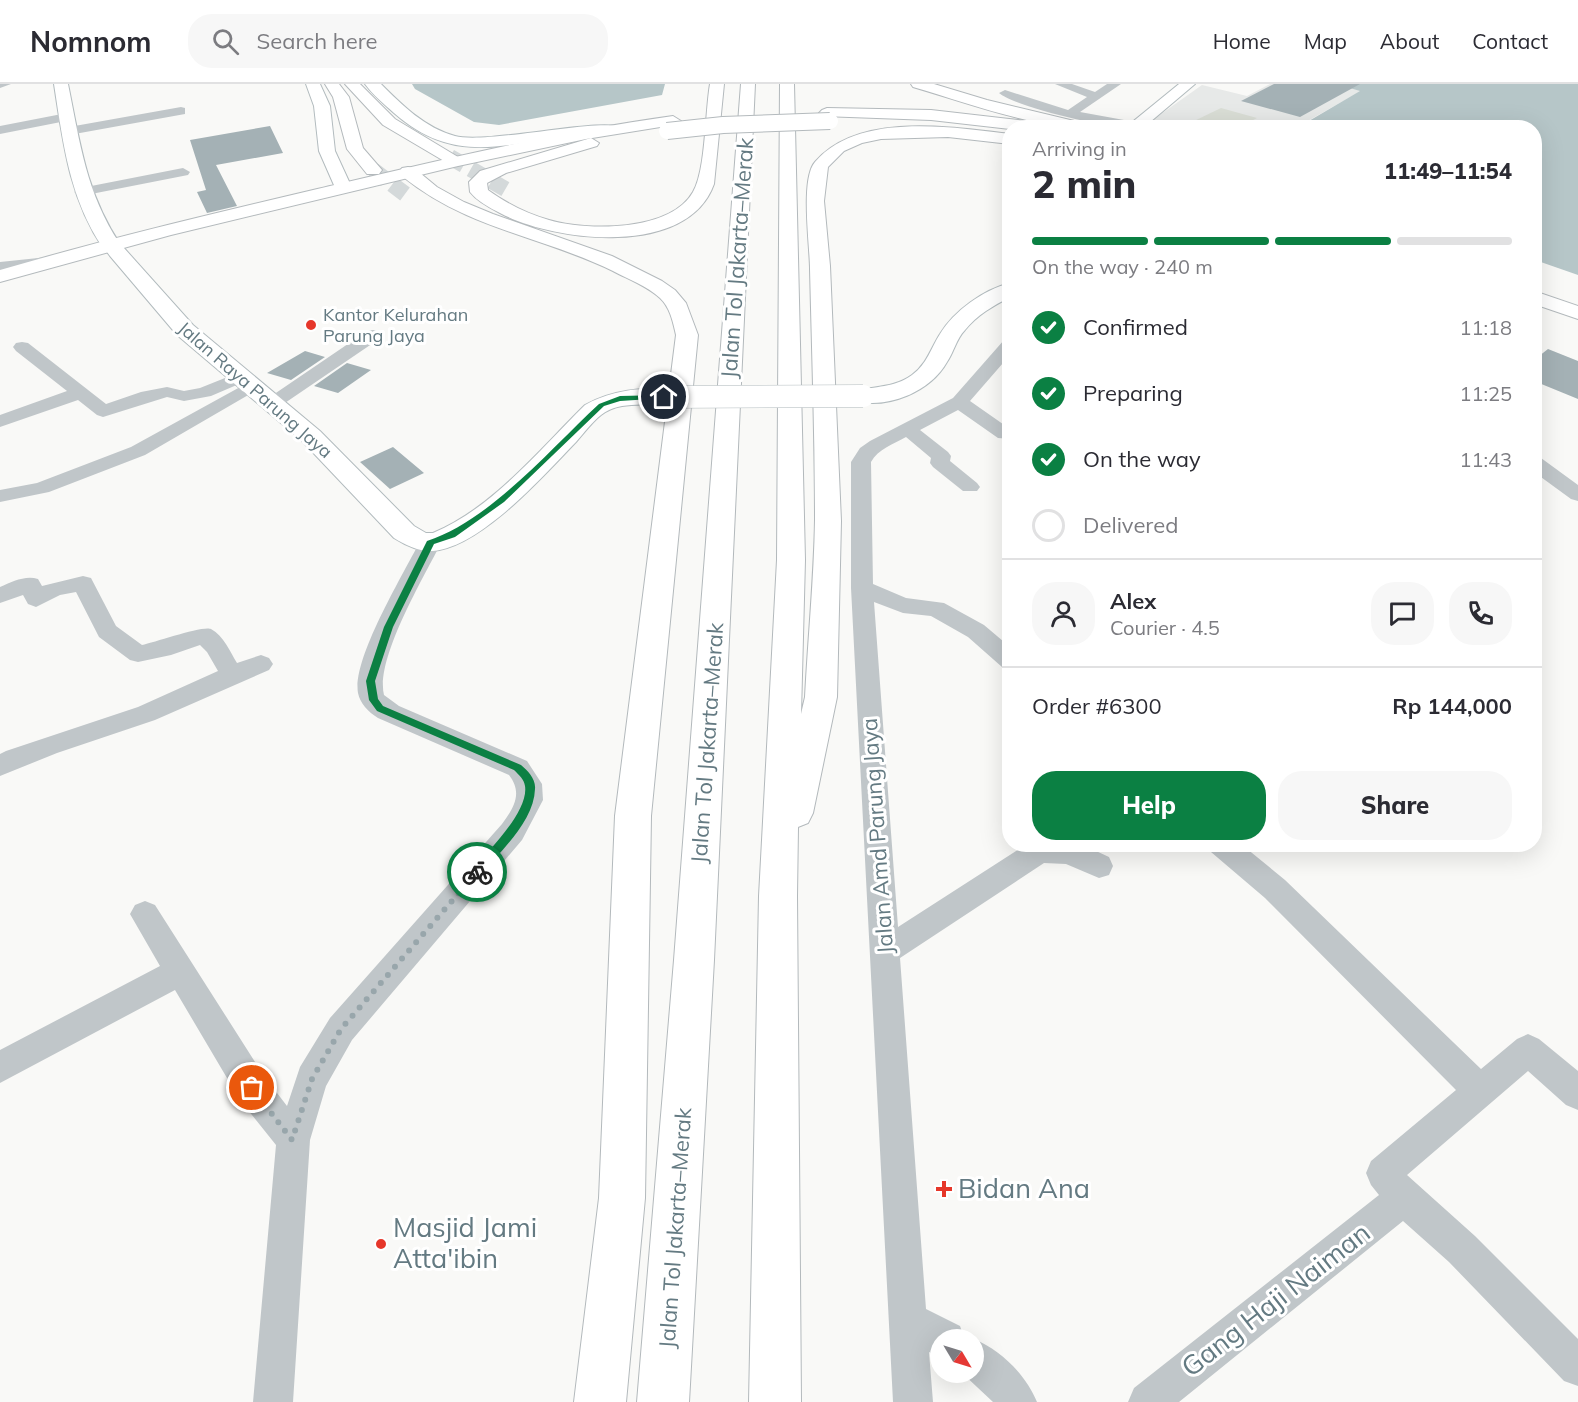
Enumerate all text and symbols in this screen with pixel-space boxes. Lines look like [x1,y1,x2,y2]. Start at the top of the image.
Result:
search box [188,14,608,68]
text: Nomnom [30,24,152,59]
icon: search [209,25,242,58]
text: Search here [257,27,377,55]
text: Home [1213,28,1271,54]
text: Map [1304,28,1347,54]
text: About [1380,28,1439,54]
text: Contact [1472,28,1548,54]
street label: Jalan Tol Jakarta–Merak [715,136,759,379]
text: Arriving in [1032,136,1127,161]
text: 11:49–11:54 [1384,157,1512,185]
text: 2 min [1032,159,1137,208]
text: On the way · 240 m [1032,254,1213,279]
place label: Kantor Kelurahan Parung Jaya [323,303,468,347]
icon: check [1032,311,1065,344]
text: Confirmed [1083,313,1188,341]
text: 11:18 [1459,315,1512,340]
street label: Jalan Raya Parung Jaya [173,316,337,463]
marker: Kantor Kelurahan Parung Jaya [304,318,318,332]
pin [638,371,689,422]
icon: check [1032,377,1065,410]
text: Preparing [1083,379,1183,407]
icon: home [647,380,680,413]
text: 11:25 [1459,381,1512,406]
icon: check [1032,443,1065,476]
text: On the way [1083,445,1201,473]
text: 11:43 [1459,447,1512,472]
text: Delivered [1083,511,1178,539]
button: person [1032,582,1095,645]
button: chat [1371,582,1434,645]
button: phone [1449,582,1512,645]
text: Alex [1110,587,1156,615]
text: Courier · 4.5 [1110,615,1220,640]
street label: Jalan Tol Jakarta–Merak [685,621,729,864]
text: Order #6300 [1032,692,1162,720]
text: Rp 144,000 [1392,692,1512,720]
street label: Jalan Amd Parung Jaya [855,717,899,955]
button: Help [1032,771,1266,840]
button: Share [1278,771,1512,840]
courier [447,842,507,902]
icon: bike [461,856,494,889]
pin [226,1062,277,1113]
icon: bag [235,1071,268,1104]
street label: Jalan Tol Jakarta–Merak [653,1106,697,1349]
place label: Bidan Ana [958,1171,1090,1205]
marker: Bidan Ana [935,1180,953,1198]
place label: Masjid Jami Atta'ibin [393,1210,537,1275]
street label: Gang Haji Naiman [1174,1215,1377,1384]
marker: Masjid Jami Atta'ibin [374,1237,388,1251]
north arrow [930,1329,984,1383]
map controls [930,1329,984,1383]

